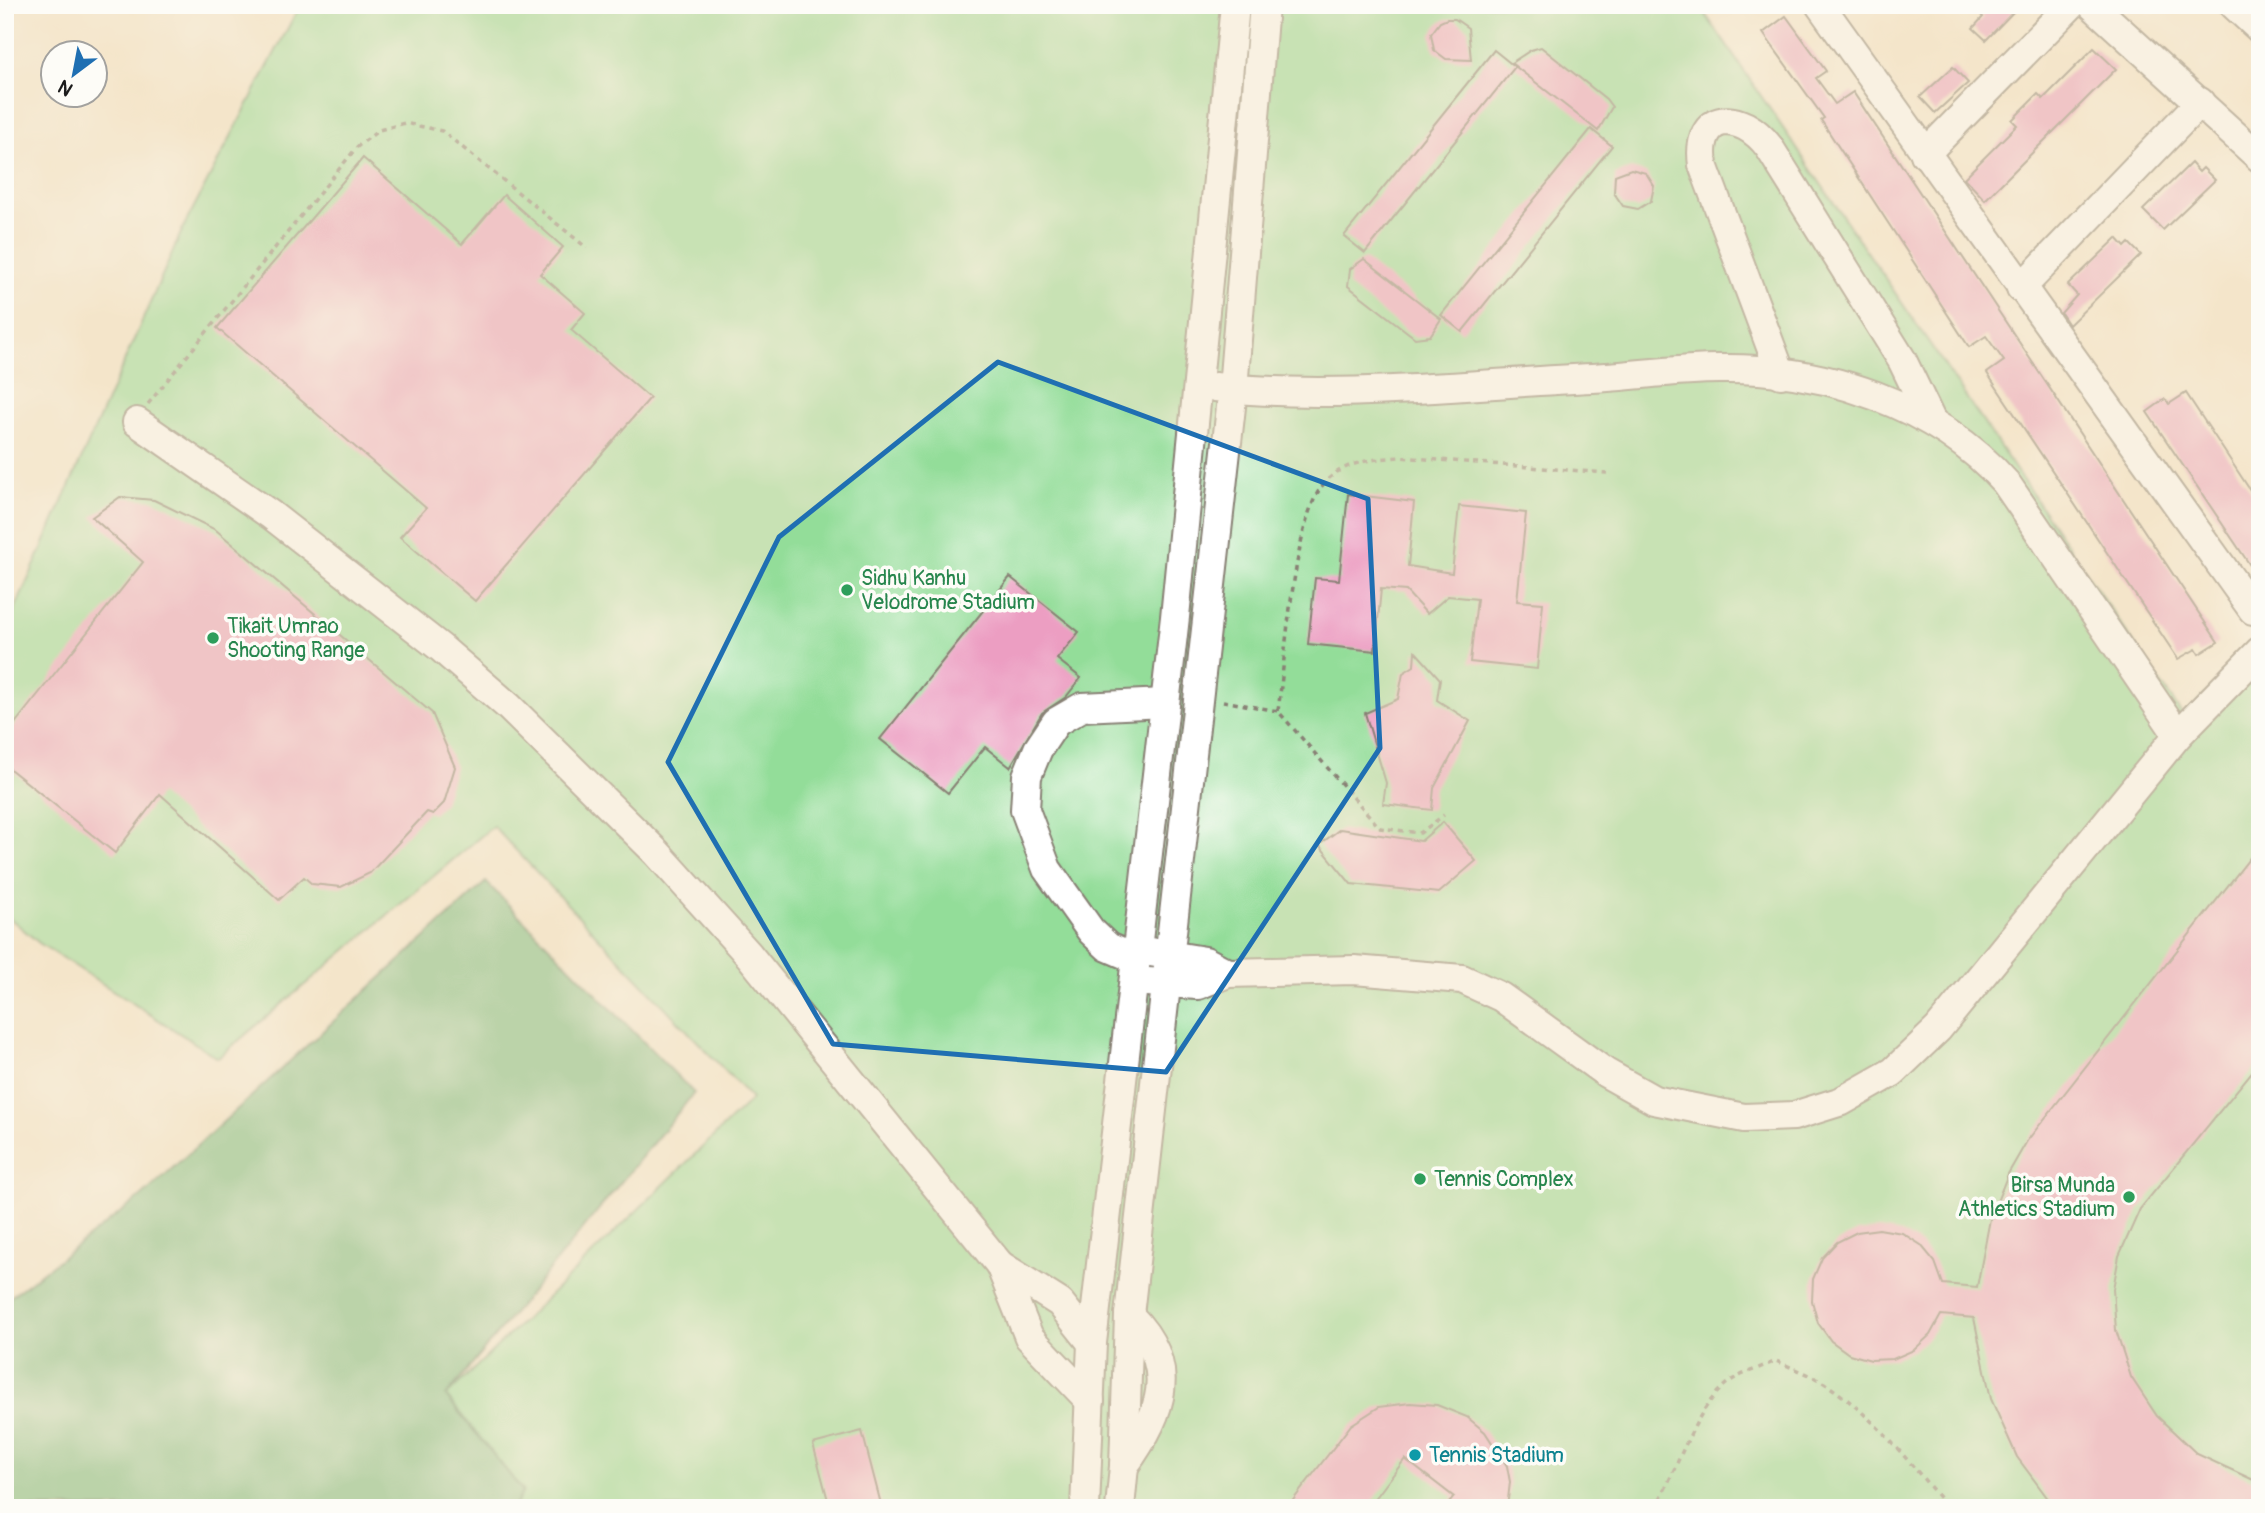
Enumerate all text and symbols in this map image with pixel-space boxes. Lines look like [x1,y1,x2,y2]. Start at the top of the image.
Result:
north arrow [38,38,108,108]
text: N [54,74,77,101]
place label: Sidhu Kanhu Velodrome Stadium [861,565,1035,616]
marker: Sidhu Kanhu Velodrome Stadium [839,582,855,598]
place label: Tikait Umrao Shooting Range [227,613,365,664]
marker: Tikait Umrao Shooting Range [205,630,221,646]
place label: Tennis Complex [1434,1166,1574,1193]
marker: Tennis Complex [1412,1171,1428,1187]
place label: Birsa Munda Athletics Stadium [1958,1172,2115,1223]
marker: Birsa Munda Athletics Stadium [2121,1189,2137,1205]
place label: Tennis Stadium [1429,1442,1564,1469]
marker: Tennis Stadium [1407,1447,1423,1463]

